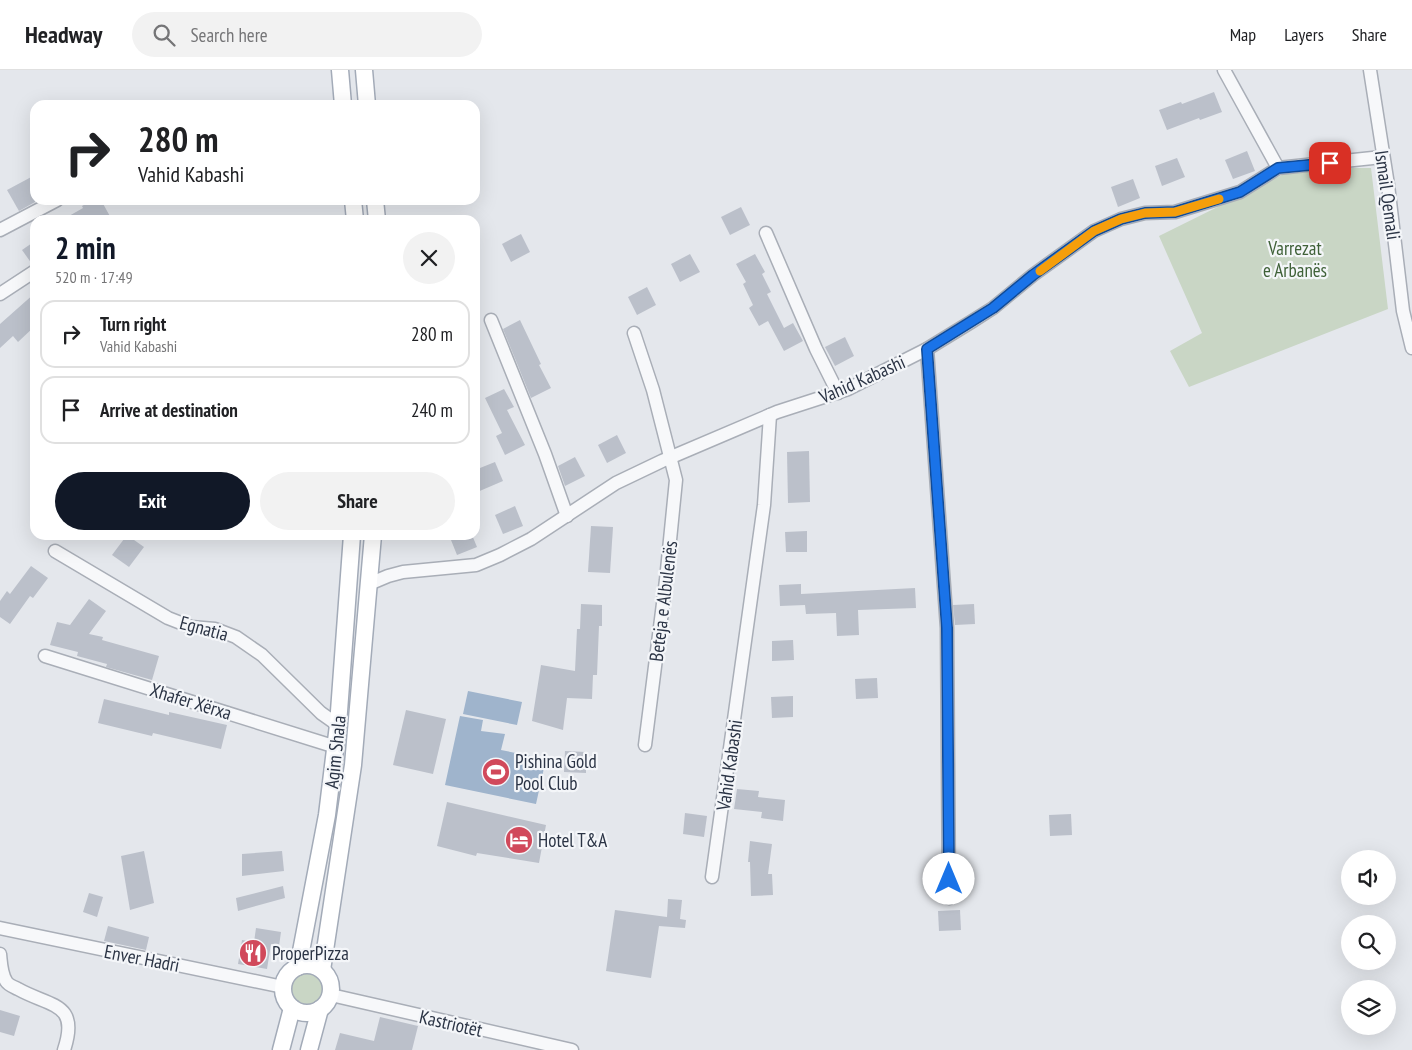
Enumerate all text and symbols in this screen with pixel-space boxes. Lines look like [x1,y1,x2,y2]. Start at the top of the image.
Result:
search box [132,12,482,57]
text: Headway [25,19,102,50]
icon: search [150,21,178,49]
text: Search here [190,23,268,47]
text: Map [1230,23,1256,46]
text: Layers [1284,23,1324,46]
text: Share [1352,23,1387,46]
text: 280 m [138,116,219,162]
icon: right [55,120,120,185]
pin [1309,142,1351,184]
icon: arrive [1316,149,1344,177]
street label: Ismail Qemali [1370,149,1406,241]
text: Vahid Kabashi [138,160,244,188]
text: 2 min [55,228,116,267]
button: close [403,232,455,284]
park label: Varrezat e Arbanës [1263,236,1327,282]
text: 520 m · 17:49 [55,267,133,287]
text: Turn right [100,312,166,336]
icon: right [57,320,85,348]
text: 280 m [411,322,453,346]
text: Vahid Kabashi [100,336,177,356]
street label: Vahid Kabashi [814,349,909,409]
icon: arrive [57,396,85,424]
text: Arrive at destination [100,398,238,422]
text: 240 m [411,398,453,422]
button: Exit [55,472,250,530]
button: Share [260,472,455,530]
street label: Beteja e Albulenës [644,539,682,663]
street label: Egnatia [177,610,231,646]
street label: Xhafer Xërxa [147,677,235,725]
street label: Agim Shala [319,714,351,790]
street label: Vahid Kabashi [711,718,747,813]
place label: Pishina Gold Pool Club [515,749,597,795]
sports icon: Pishina Gold Pool Club [481,757,511,787]
hotel icon: Hotel T&A [504,825,534,855]
place label: Hotel T&A [538,828,607,852]
map controls [1341,850,1396,1035]
button: sound [1341,850,1396,905]
position arrow [922,852,974,904]
button: search [1341,915,1396,970]
restaurant icon: ProperPizza [238,938,268,968]
street label: Enver Hadri [102,939,182,977]
place label: ProperPizza [272,941,349,965]
button: layers [1341,980,1396,1035]
street label: Kastriotët [417,1004,486,1042]

